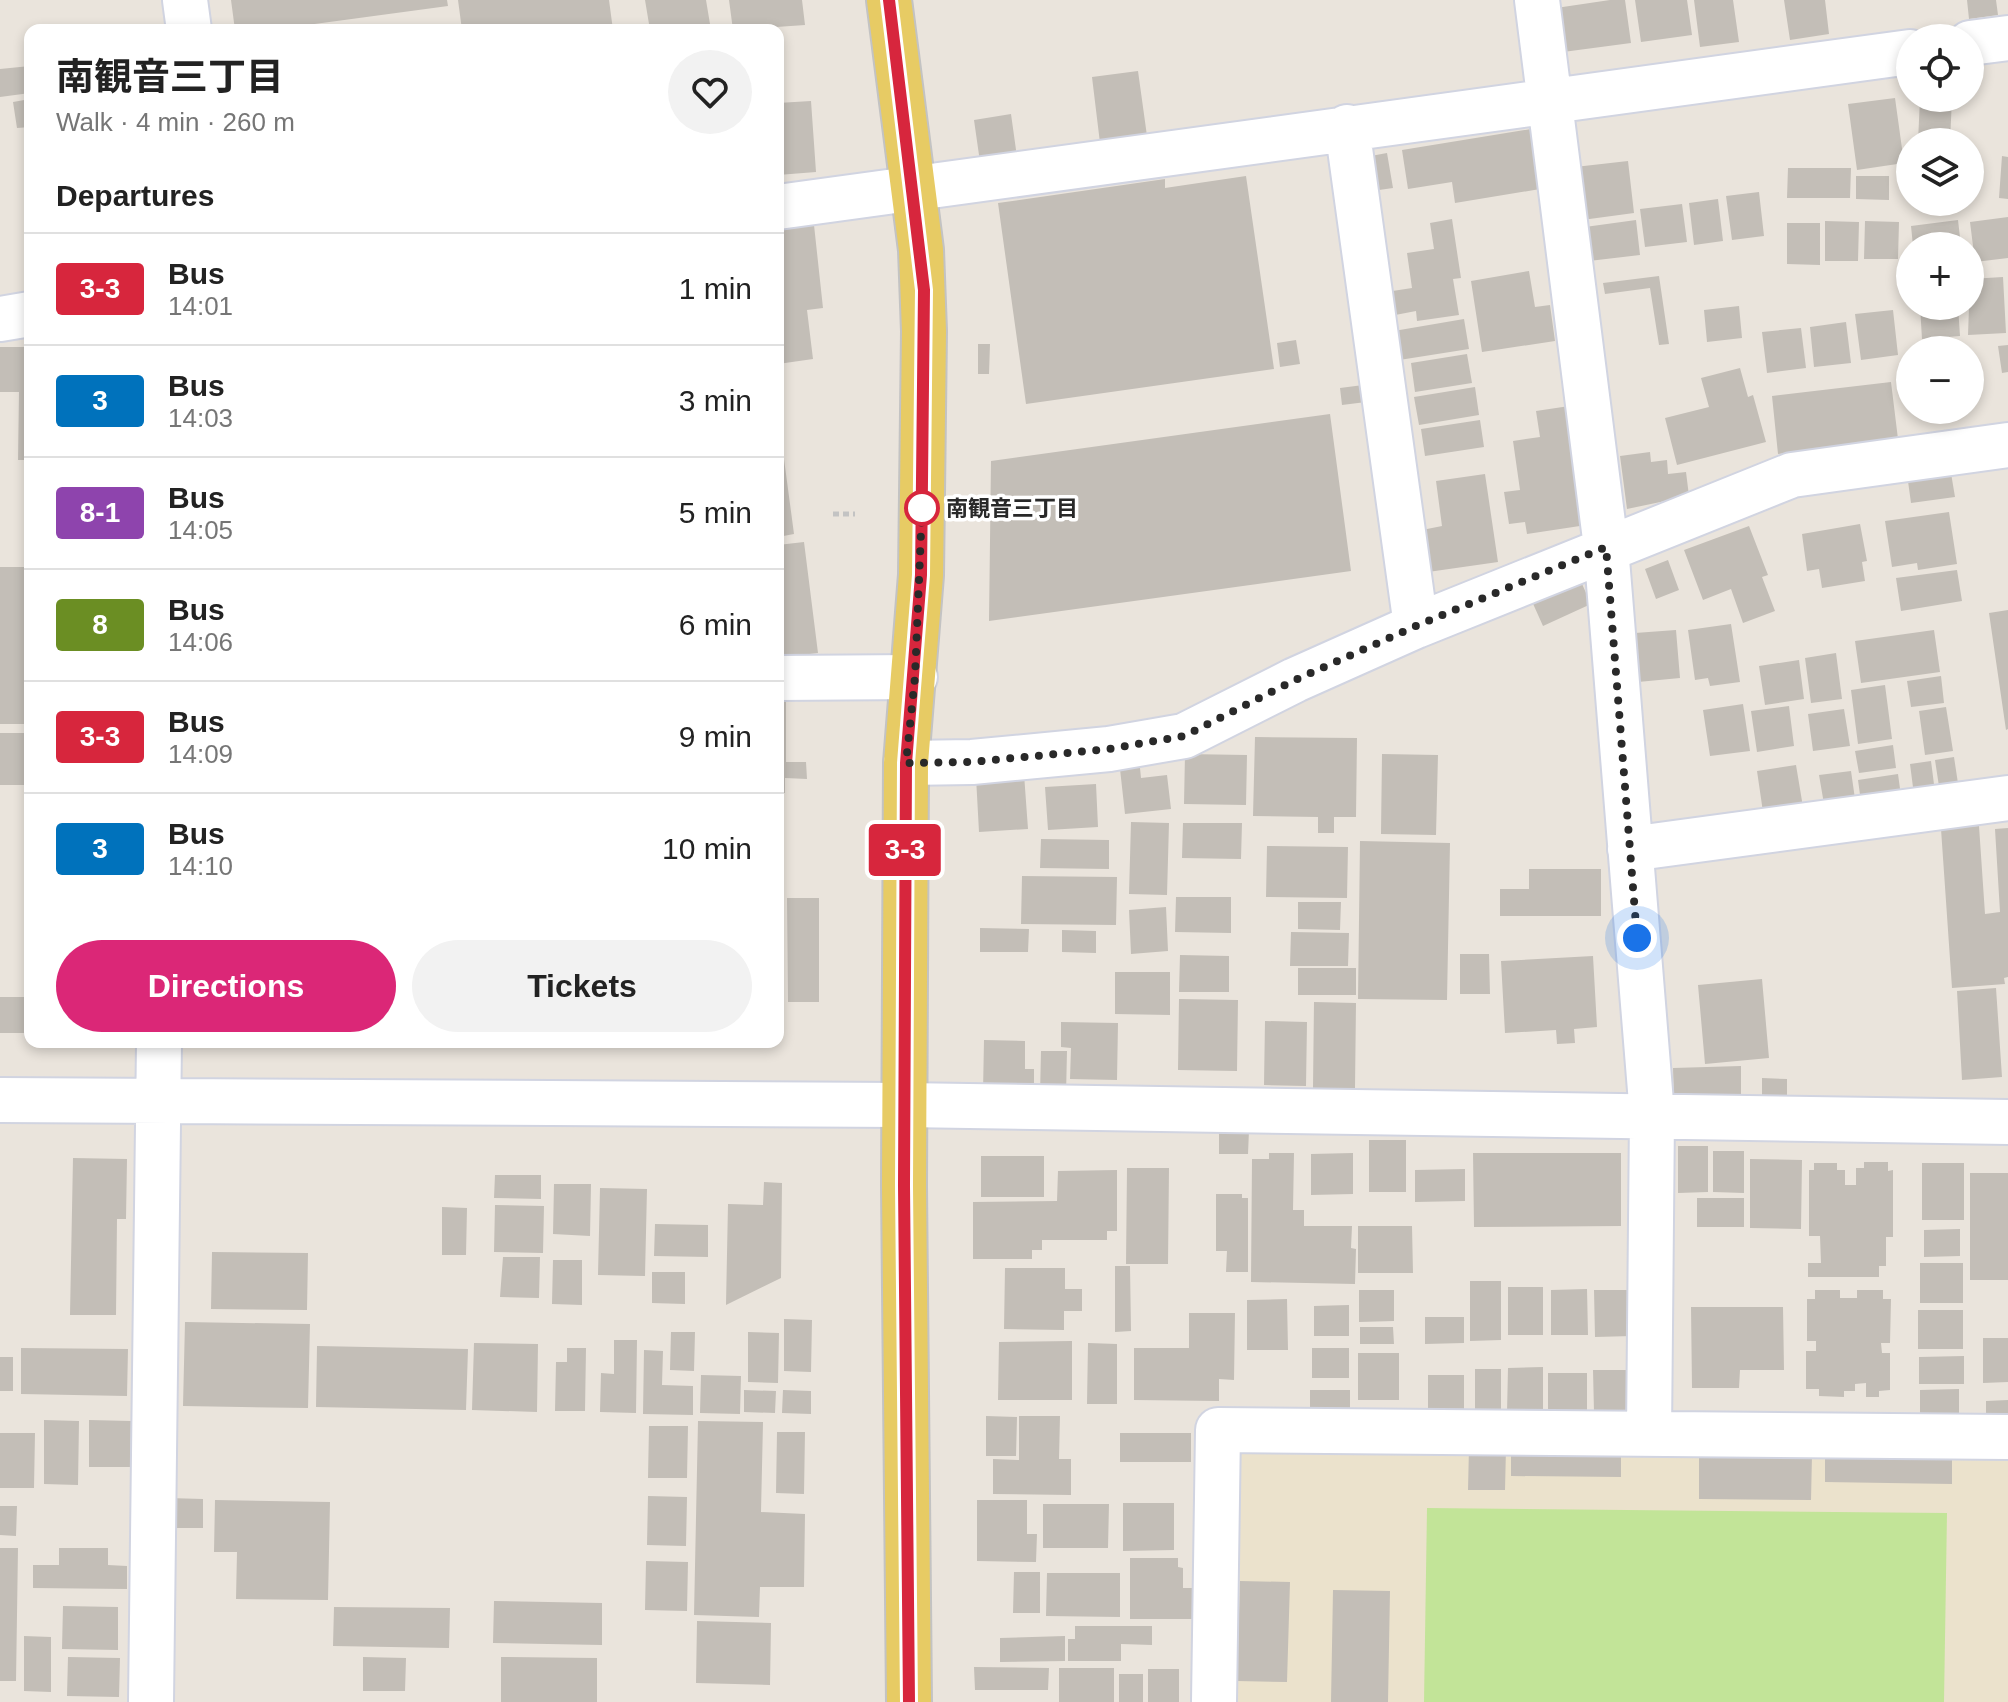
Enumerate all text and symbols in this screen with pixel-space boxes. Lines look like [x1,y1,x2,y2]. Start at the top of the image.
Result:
map controls [1896,24,1984,424]
button: locate [1896,24,1984,112]
button: heart [668,50,752,134]
text: 南観音三丁目 [56,56,284,98]
text: Walk · 4 min · 260 m [56,107,295,137]
button: layers [1896,128,1984,216]
text: Departures [56,179,214,212]
button: + [1896,232,1984,320]
text: Bus [168,257,225,290]
text: 1 min [679,272,752,305]
text: 3-3 [80,273,120,304]
text: 14:01 [168,291,233,321]
button: − [1896,336,1984,424]
text: Bus [168,369,225,402]
text: 3 min [679,384,752,417]
text: 3 [92,385,108,416]
text: 14:03 [168,403,233,433]
text: Bus [168,481,225,514]
marker: 南観音三丁目 [905,491,939,525]
text: 5 min [679,496,752,529]
place label: 南観音三丁目 [946,496,1078,521]
text: 8-1 [80,497,120,528]
text: 14:05 [168,515,233,545]
text: Bus [168,593,225,626]
text: 6 min [679,608,752,641]
text: 8 [92,609,108,640]
text: 14:06 [168,627,233,657]
text: Bus [168,705,225,738]
text: 9 min [679,720,752,753]
text: 3-3 [80,721,120,752]
text: 14:09 [168,739,233,769]
text: Bus [168,817,225,850]
line badge: 3-3 [859,824,951,876]
text: 10 min [662,832,752,865]
text: 3 [92,833,108,864]
text: 3-3 [885,834,925,865]
text: 14:10 [168,851,233,881]
your location [1617,918,1657,958]
button: Directions [56,940,396,1032]
button: Tickets [412,940,752,1032]

